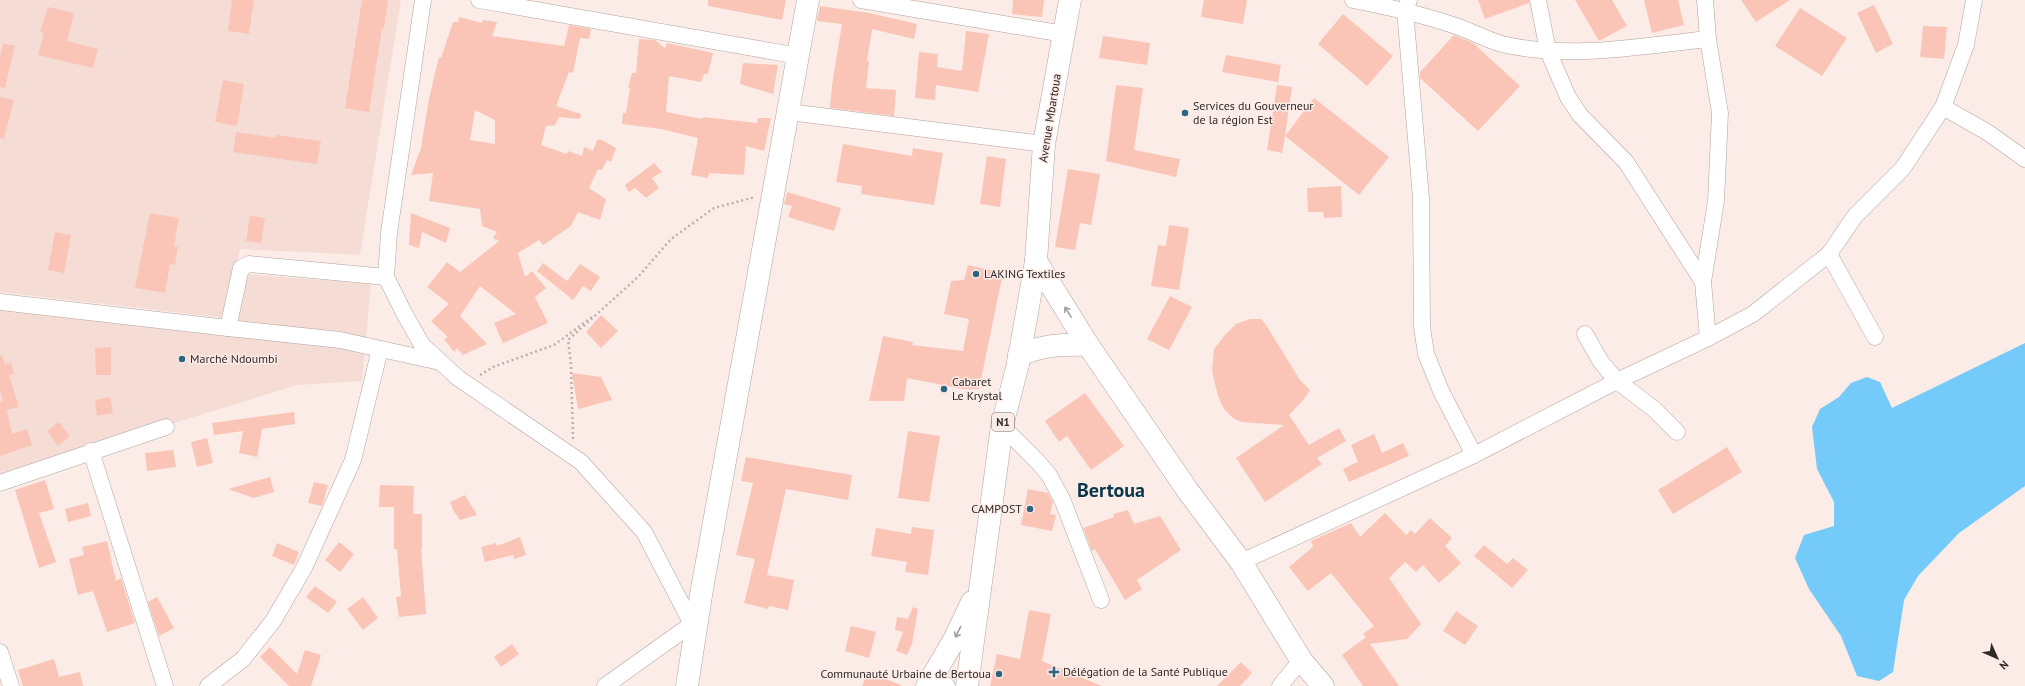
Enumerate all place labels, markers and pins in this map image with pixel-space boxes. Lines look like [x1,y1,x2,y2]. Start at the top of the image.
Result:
place label: Services du Gouverneur de la région Est [1193,98,1313,127]
marker: Services du Gouverneur de la région Est [1180,108,1190,118]
place label: LAKING Textiles [984,266,1065,281]
marker: LAKING Textiles [971,269,981,279]
place label: Marché Ndoumbi [190,351,278,366]
marker: Marché Ndoumbi [177,354,187,364]
place label: Cabaret Le Krystal [952,374,1003,403]
marker: Cabaret Le Krystal [939,384,949,394]
place label: CAMPOST [971,501,1022,516]
marker: CAMPOST [1025,504,1035,514]
place label: Délégation de la Santé Publique [1063,664,1228,679]
place label: Communauté Urbaine de Bertoua [820,666,991,681]
marker: Délégation de la Santé Publique [1048,666,1060,678]
marker: Communauté Urbaine de Bertoua [994,669,1004,679]

